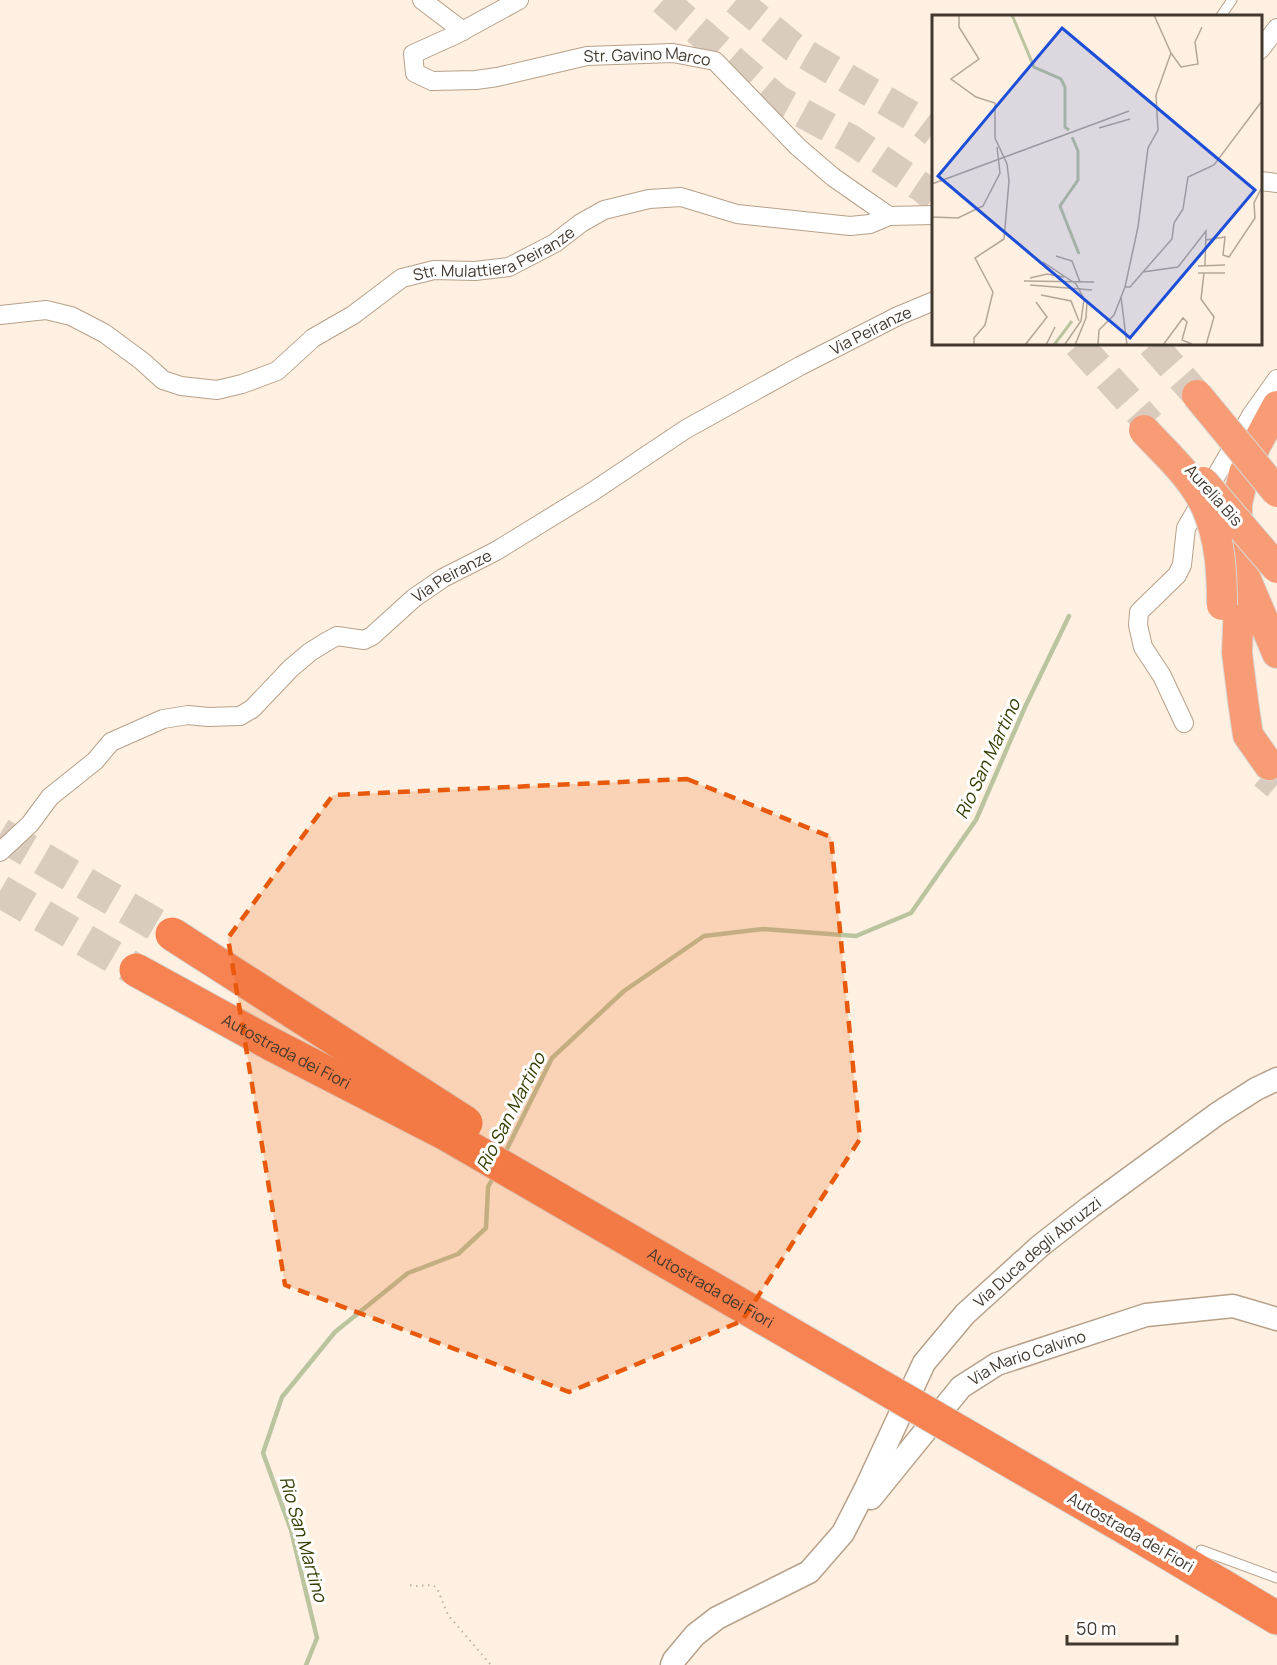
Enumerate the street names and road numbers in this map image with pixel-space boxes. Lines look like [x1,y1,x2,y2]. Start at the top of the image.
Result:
street label: Str. Gavino Marco [583,42,713,71]
street label: Str. Mulattiera Peiranze [411,221,579,286]
street label: Via Peiranze [826,301,915,360]
street label: Aurelia Bis [1180,459,1248,531]
street label: Via Peiranze [407,544,495,607]
street label: Autostrada dei Fiori [218,1008,355,1094]
street label: Via Duca degli Abruzzi [969,1192,1106,1312]
street label: Autostrada dei Fiori [644,1242,778,1333]
street label: Via Mario Calvino [964,1325,1088,1390]
street label: Autostrada dei Fiori [1064,1487,1198,1577]

